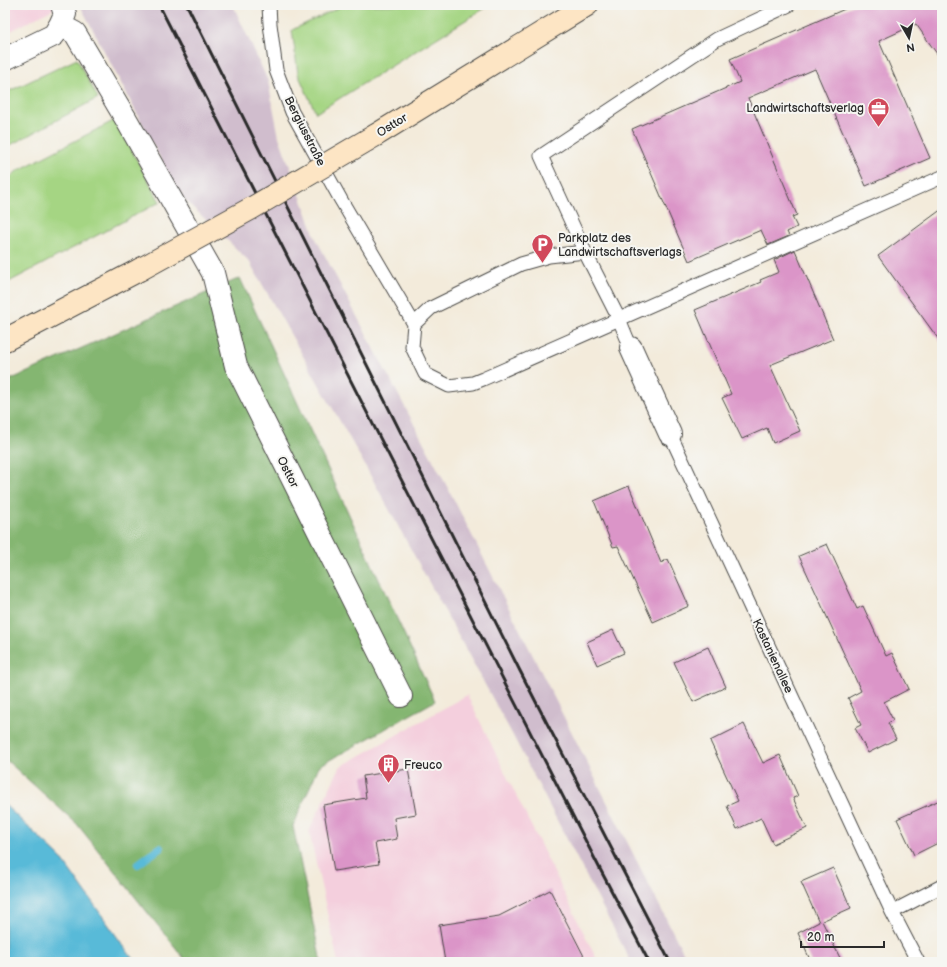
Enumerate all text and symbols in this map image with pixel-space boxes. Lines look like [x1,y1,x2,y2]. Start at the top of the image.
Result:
north arrow [889,18,929,58]
text: N [905,40,916,54]
street label: Bergiusstraße [281,94,329,169]
office icon: Landwirtschaftsverlag [866,95,892,128]
place label: Landwirtschaftsverlag [746,101,864,116]
street label: Osttor [374,110,411,141]
place label: Parkplatz des Landwirtschaftsverlags [558,231,682,260]
parking icon: Parkplatz des Landwirtschaftsverlags [530,232,556,265]
street label: Osttor [273,454,302,491]
street label: Kastanienallee [749,617,796,696]
building icon: Freuco [375,752,401,785]
place label: Freuco [404,758,442,773]
scale bar [801,923,884,949]
text: 20 m [807,930,834,945]

